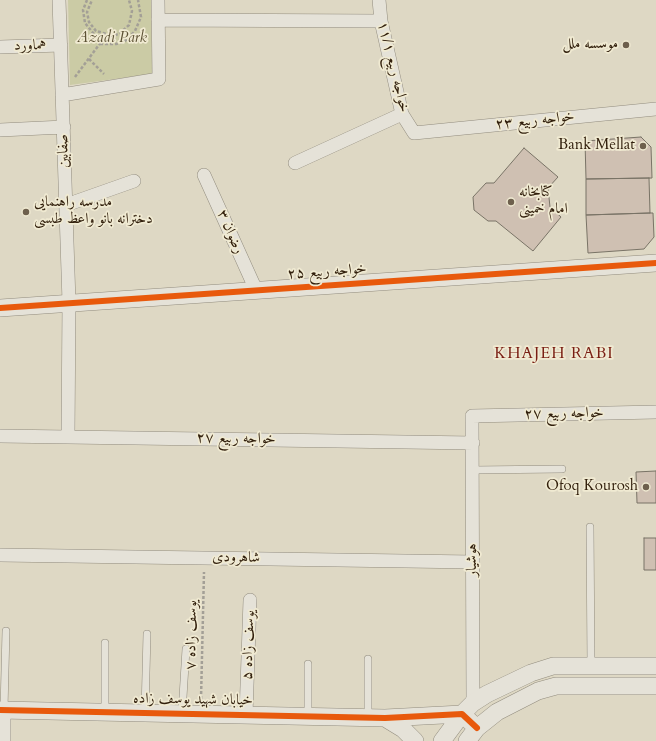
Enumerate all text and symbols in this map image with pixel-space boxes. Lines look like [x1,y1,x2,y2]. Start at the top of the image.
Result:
street label: خواجه ربیع ۱۱/۱ [373,20,413,114]
park label: Azadi Park [77,30,147,48]
place label: موسسه ملل [563,36,618,54]
street label: هماورد [14,37,46,55]
marker: موسسه ملل [621,40,631,50]
street label: خواجه ربیع ۲۳ [495,108,575,134]
street label: صفابین [54,134,74,168]
place label: Bank Mellat [558,137,635,155]
marker: Bank Mellat [638,141,648,151]
place label: کتابخانه امام خمینی [519,184,568,219]
place label: مدرسه راهنمایی دخترانه بانو واعظ طبسی [34,194,153,229]
marker: کتابخانه امام خمینی [506,197,516,207]
marker: مدرسه راهنمایی دخترانه بانو واعظ طبسی [21,207,31,217]
street label: رضوان ۳ [212,207,248,257]
street label: خواجه ربیع ۲۵ [287,260,367,284]
district label: KHAJEH RABI [494,344,614,364]
street label: خواجه ربیع ۲۷ [524,404,604,424]
street label: خواجه ربیع ۲۷ [196,429,276,449]
place label: Ofoq Kourosh [546,478,638,496]
marker: Ofoq Kourosh [641,482,651,492]
street label: هوشیار [464,543,482,577]
street label: شاهرودی [212,549,260,567]
street label: یوسف زاده ۷ [182,600,202,670]
street label: یوسف زاده ۵ [239,610,259,680]
street label: خیابان شهید یوسف زاده [133,690,253,710]

